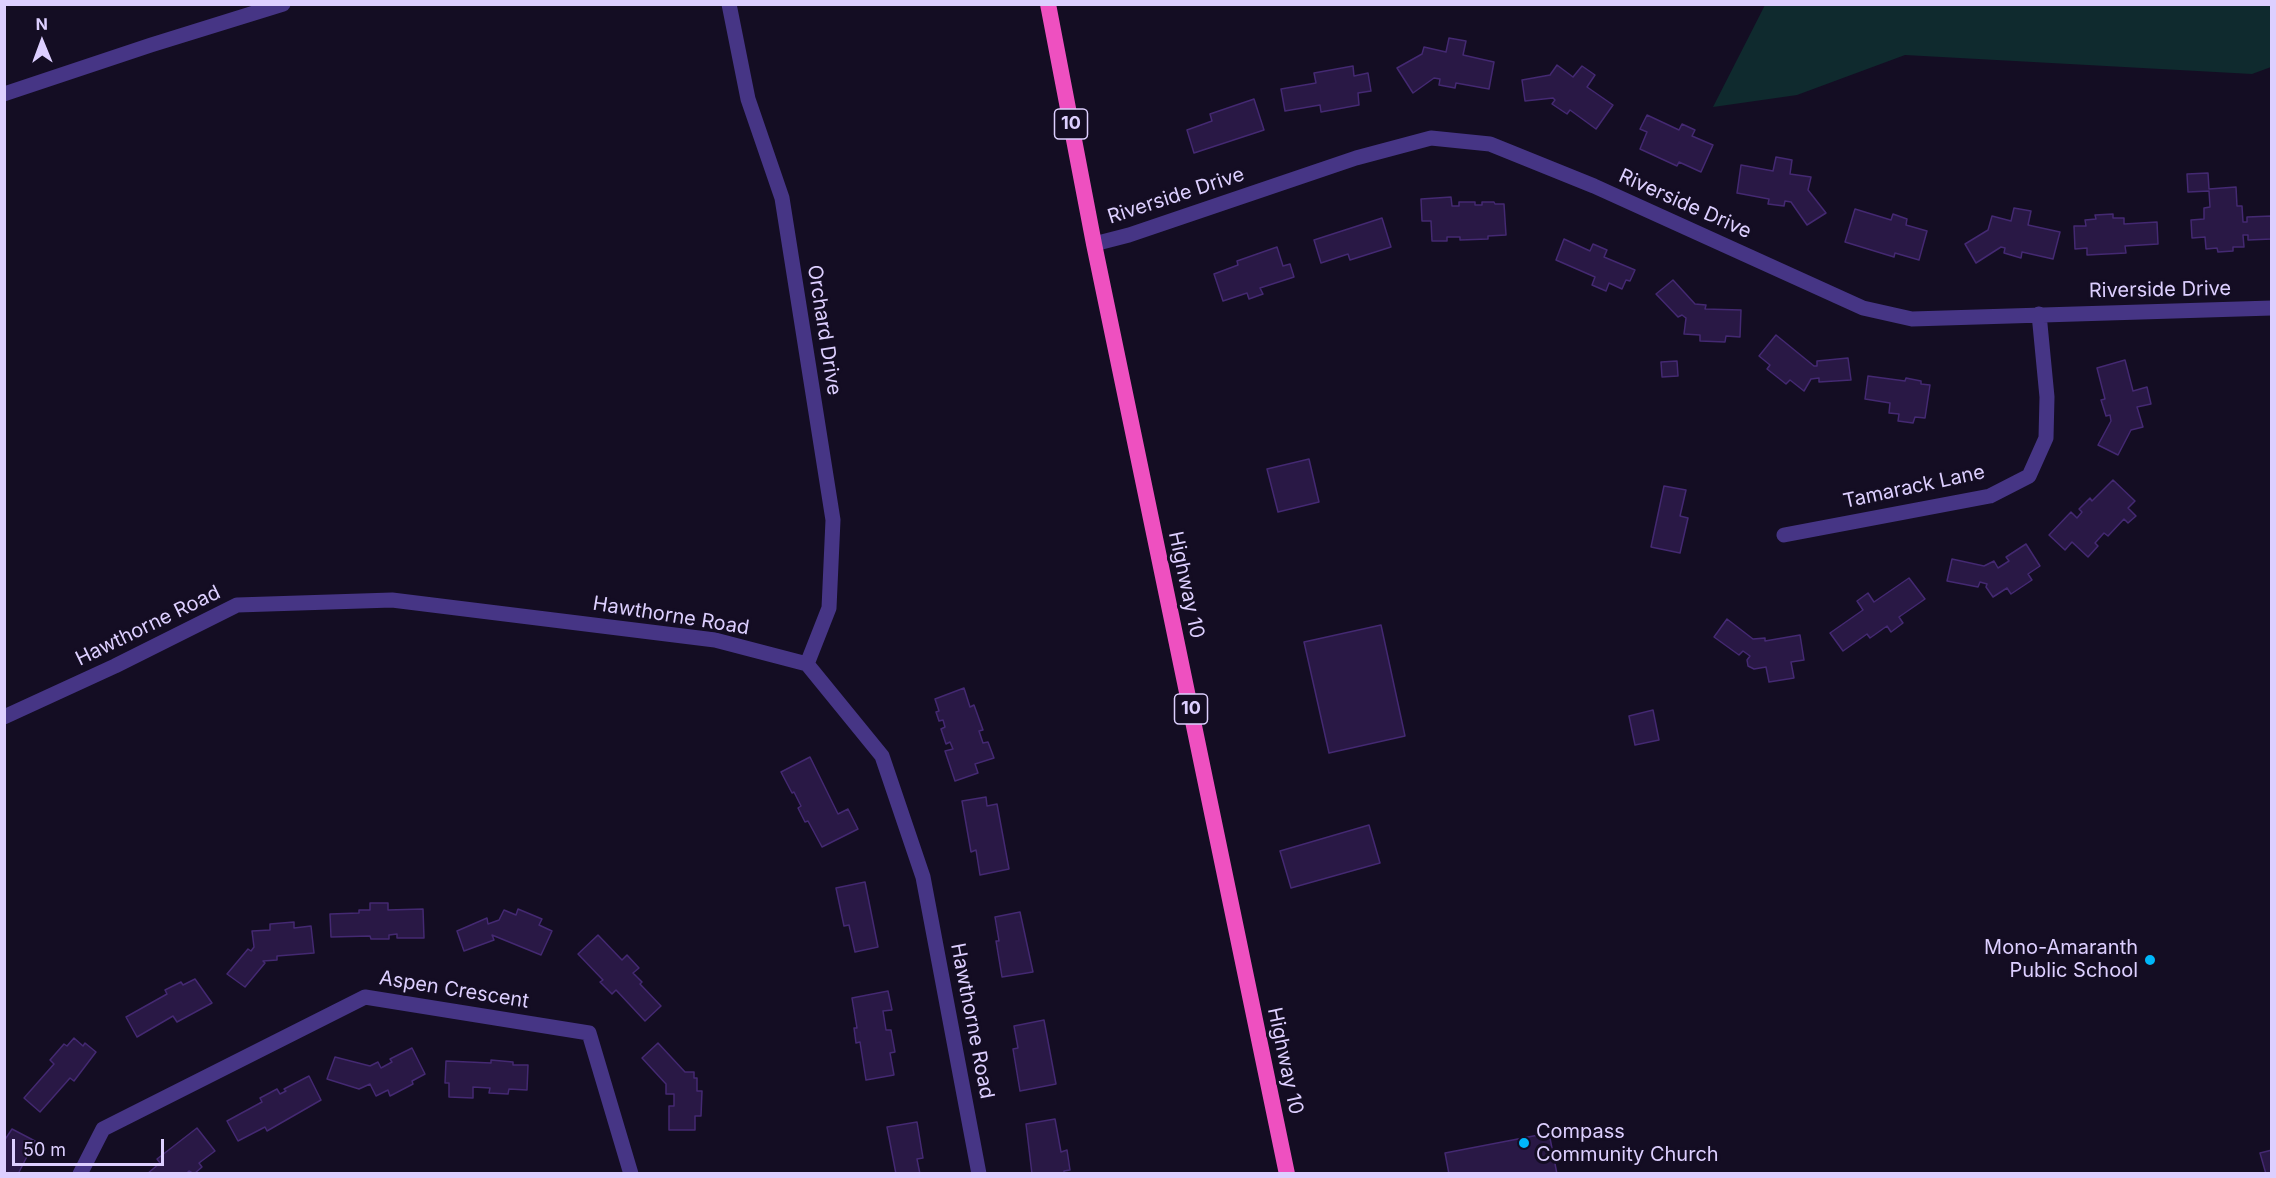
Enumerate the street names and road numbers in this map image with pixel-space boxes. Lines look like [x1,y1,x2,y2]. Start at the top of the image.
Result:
road number: 10 [1054,109,1088,139]
street label: Riverside Drive [1105,163,1247,229]
street label: Riverside Drive [1615,164,1755,244]
street label: Orchard Drive [802,263,846,397]
street label: Riverside Drive [2089,277,2231,303]
street label: Tamarack Lane [1841,460,1987,514]
street label: Highway 10 [1163,529,1209,641]
street label: Hawthorne Road [72,581,224,671]
street label: Hawthorne Road [591,592,751,640]
road number: 10 [1174,694,1208,724]
street label: Hawthorne Road [945,941,999,1101]
street label: Aspen Crescent [377,966,531,1014]
street label: Highway 10 [1262,1005,1308,1117]

